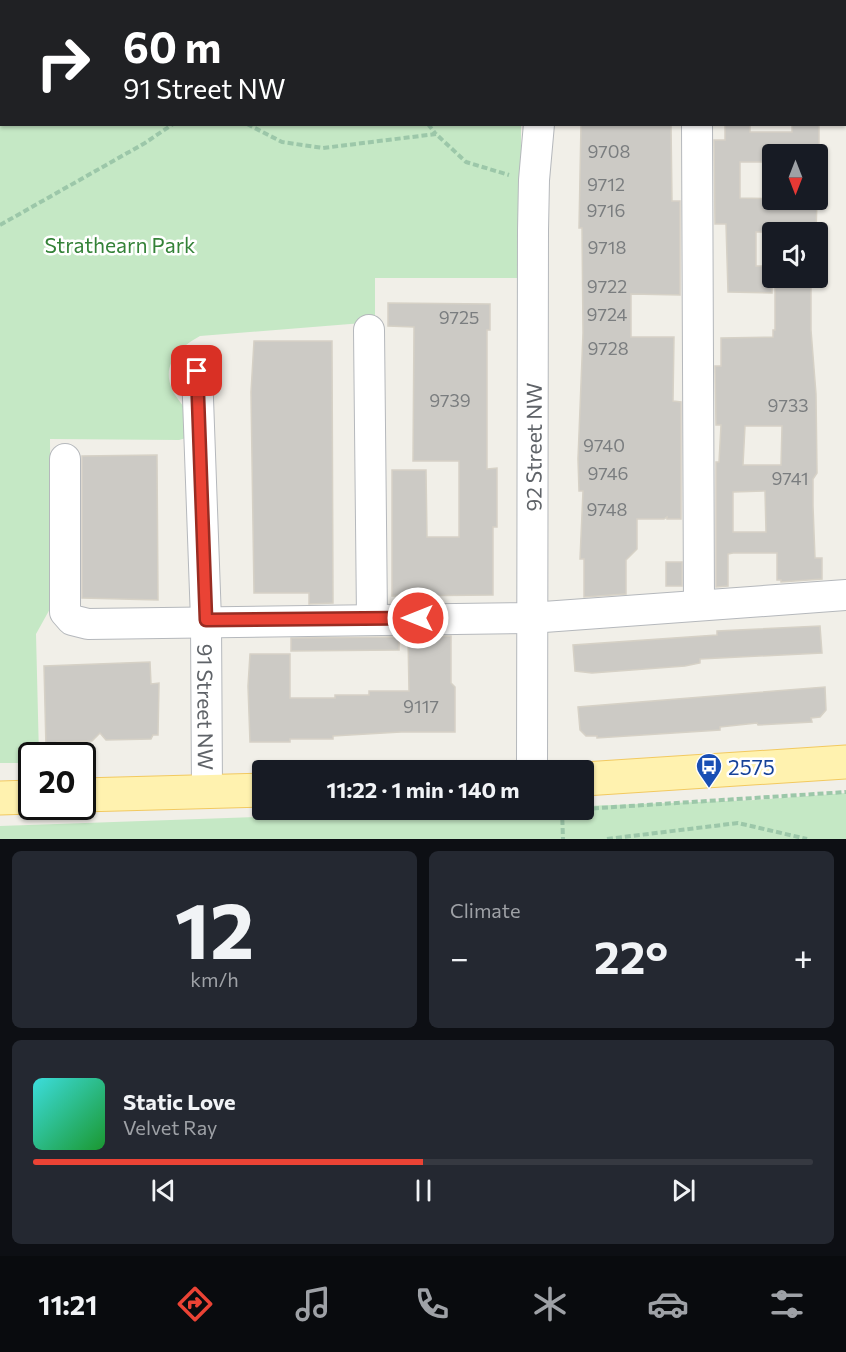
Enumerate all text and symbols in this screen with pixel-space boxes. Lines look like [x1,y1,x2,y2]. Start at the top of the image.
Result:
text: 60 m [123,20,222,72]
icon: right [24,24,102,102]
text: 91 Street NW [123,72,286,105]
house number: 9708 [588,140,631,162]
north arrow [762,144,828,210]
map controls [762,144,828,288]
house number: 9712 [587,173,625,195]
house number: 9716 [587,199,625,221]
button: sound [762,222,828,288]
park label: Strathearn Park [45,232,195,257]
house number: 9718 [588,236,627,258]
house number: 9722 [587,275,627,297]
house number: 9724 [587,303,628,325]
house number: 9725 [439,306,479,328]
house number: 9728 [587,337,629,359]
pin [171,345,222,396]
icon: arrive [180,354,213,387]
street label: 92 Street NW [520,382,545,512]
house number: 9739 [429,389,471,411]
house number: 9733 [768,394,808,416]
house number: 9740 [583,434,625,456]
house number: 9746 [587,462,629,484]
house number: 9741 [771,467,809,489]
house number: 9748 [586,498,628,520]
position arrow [386,586,450,650]
street label: 91 Street NW [194,644,219,770]
house number: 9117 [403,695,439,717]
speed limit sign: 20 [18,742,96,820]
bus stop icon: 2575 [694,751,724,789]
place label: 2575 [728,754,775,779]
text: 11:22 · 1 min · 140 m [327,776,519,803]
text: 12 [175,880,254,975]
text: Climate [450,898,520,922]
text: 22° [594,928,668,983]
text: − [450,936,469,977]
text: + [794,936,813,977]
text: km/h [190,967,239,991]
text: Static Love [123,1088,236,1115]
text: Velvet Ray [123,1115,217,1139]
icon: previous [147,1174,180,1207]
icon: pause [407,1174,440,1207]
icon: next [667,1174,700,1207]
icon: directions [174,1283,216,1325]
icon: music [292,1283,334,1325]
icon: phone [411,1283,453,1325]
icon: climate [529,1283,571,1325]
icon: car [647,1283,689,1325]
icon: filters [766,1283,808,1325]
text: 11:21 [38,1288,97,1321]

